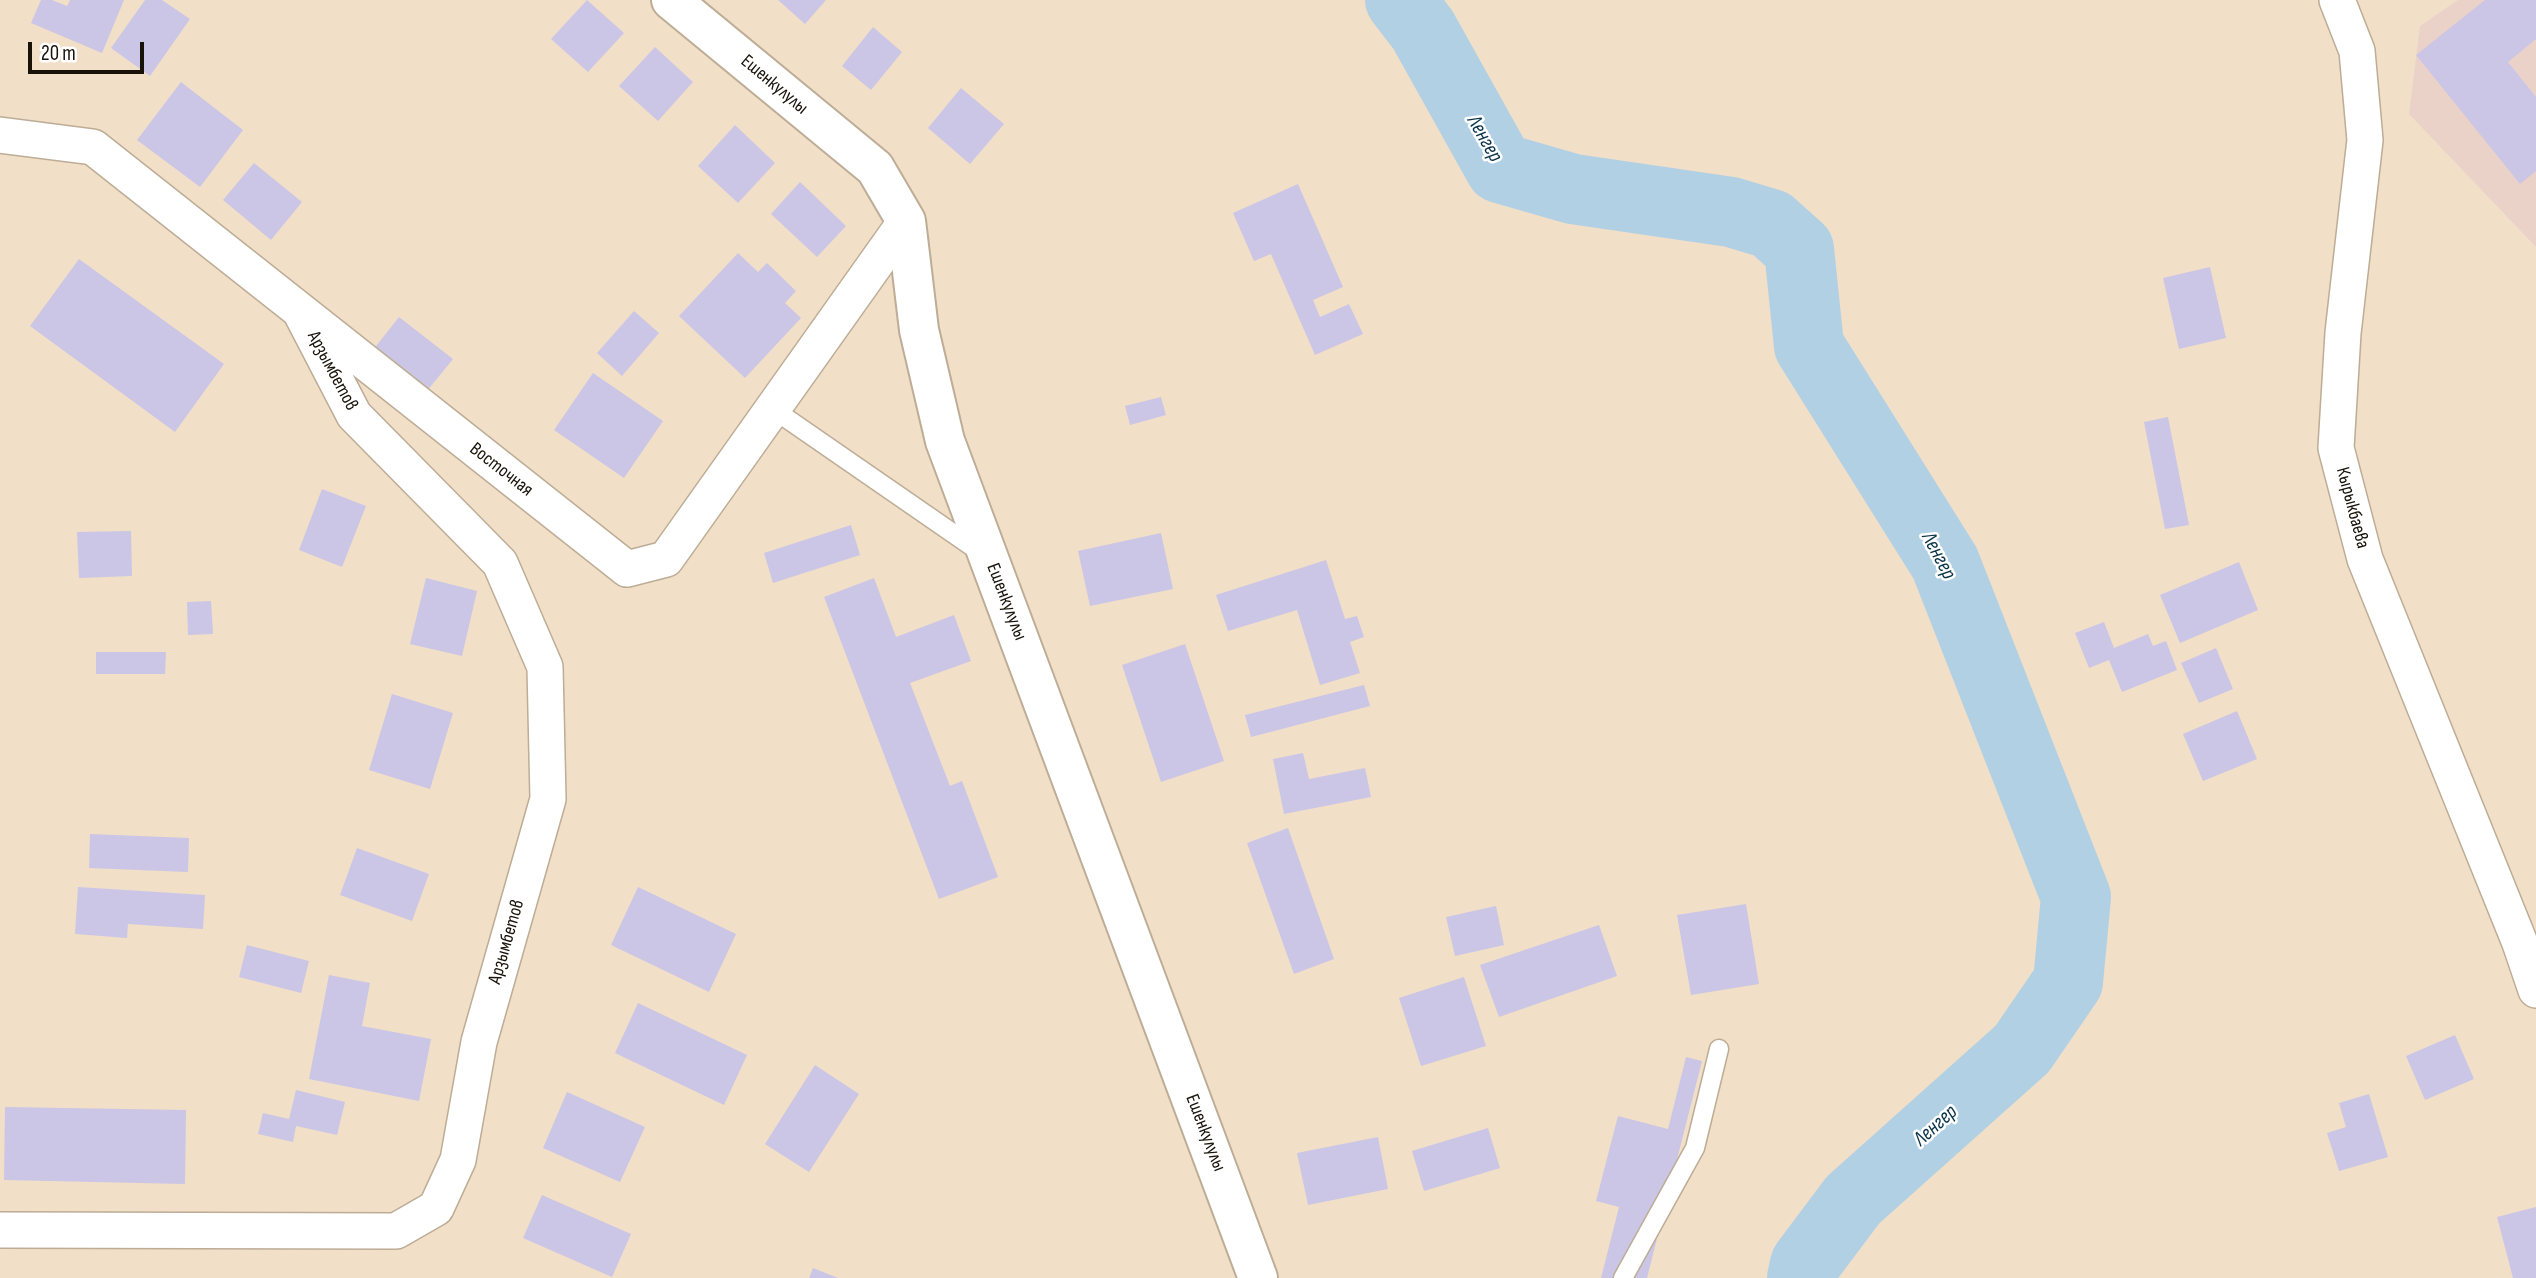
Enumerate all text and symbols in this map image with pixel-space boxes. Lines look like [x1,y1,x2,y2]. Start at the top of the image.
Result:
scale bar [32,28,147,72]
text: 20 m [41,41,76,66]
street label: Ешенкулулы [736,50,812,120]
water label: Ленгер [1461,111,1507,167]
street label: Арзымбетов [302,327,362,415]
street label: Восточная [465,438,537,502]
street label: Кырыкбаева [2330,465,2374,551]
water label: Ленгер [1915,528,1961,584]
street label: Ешенкулулы [981,560,1031,644]
street label: Арзымбетов [484,897,530,987]
street label: Ешенкулулы [1180,1091,1230,1175]
water label: Ленгер [1909,1100,1963,1152]

